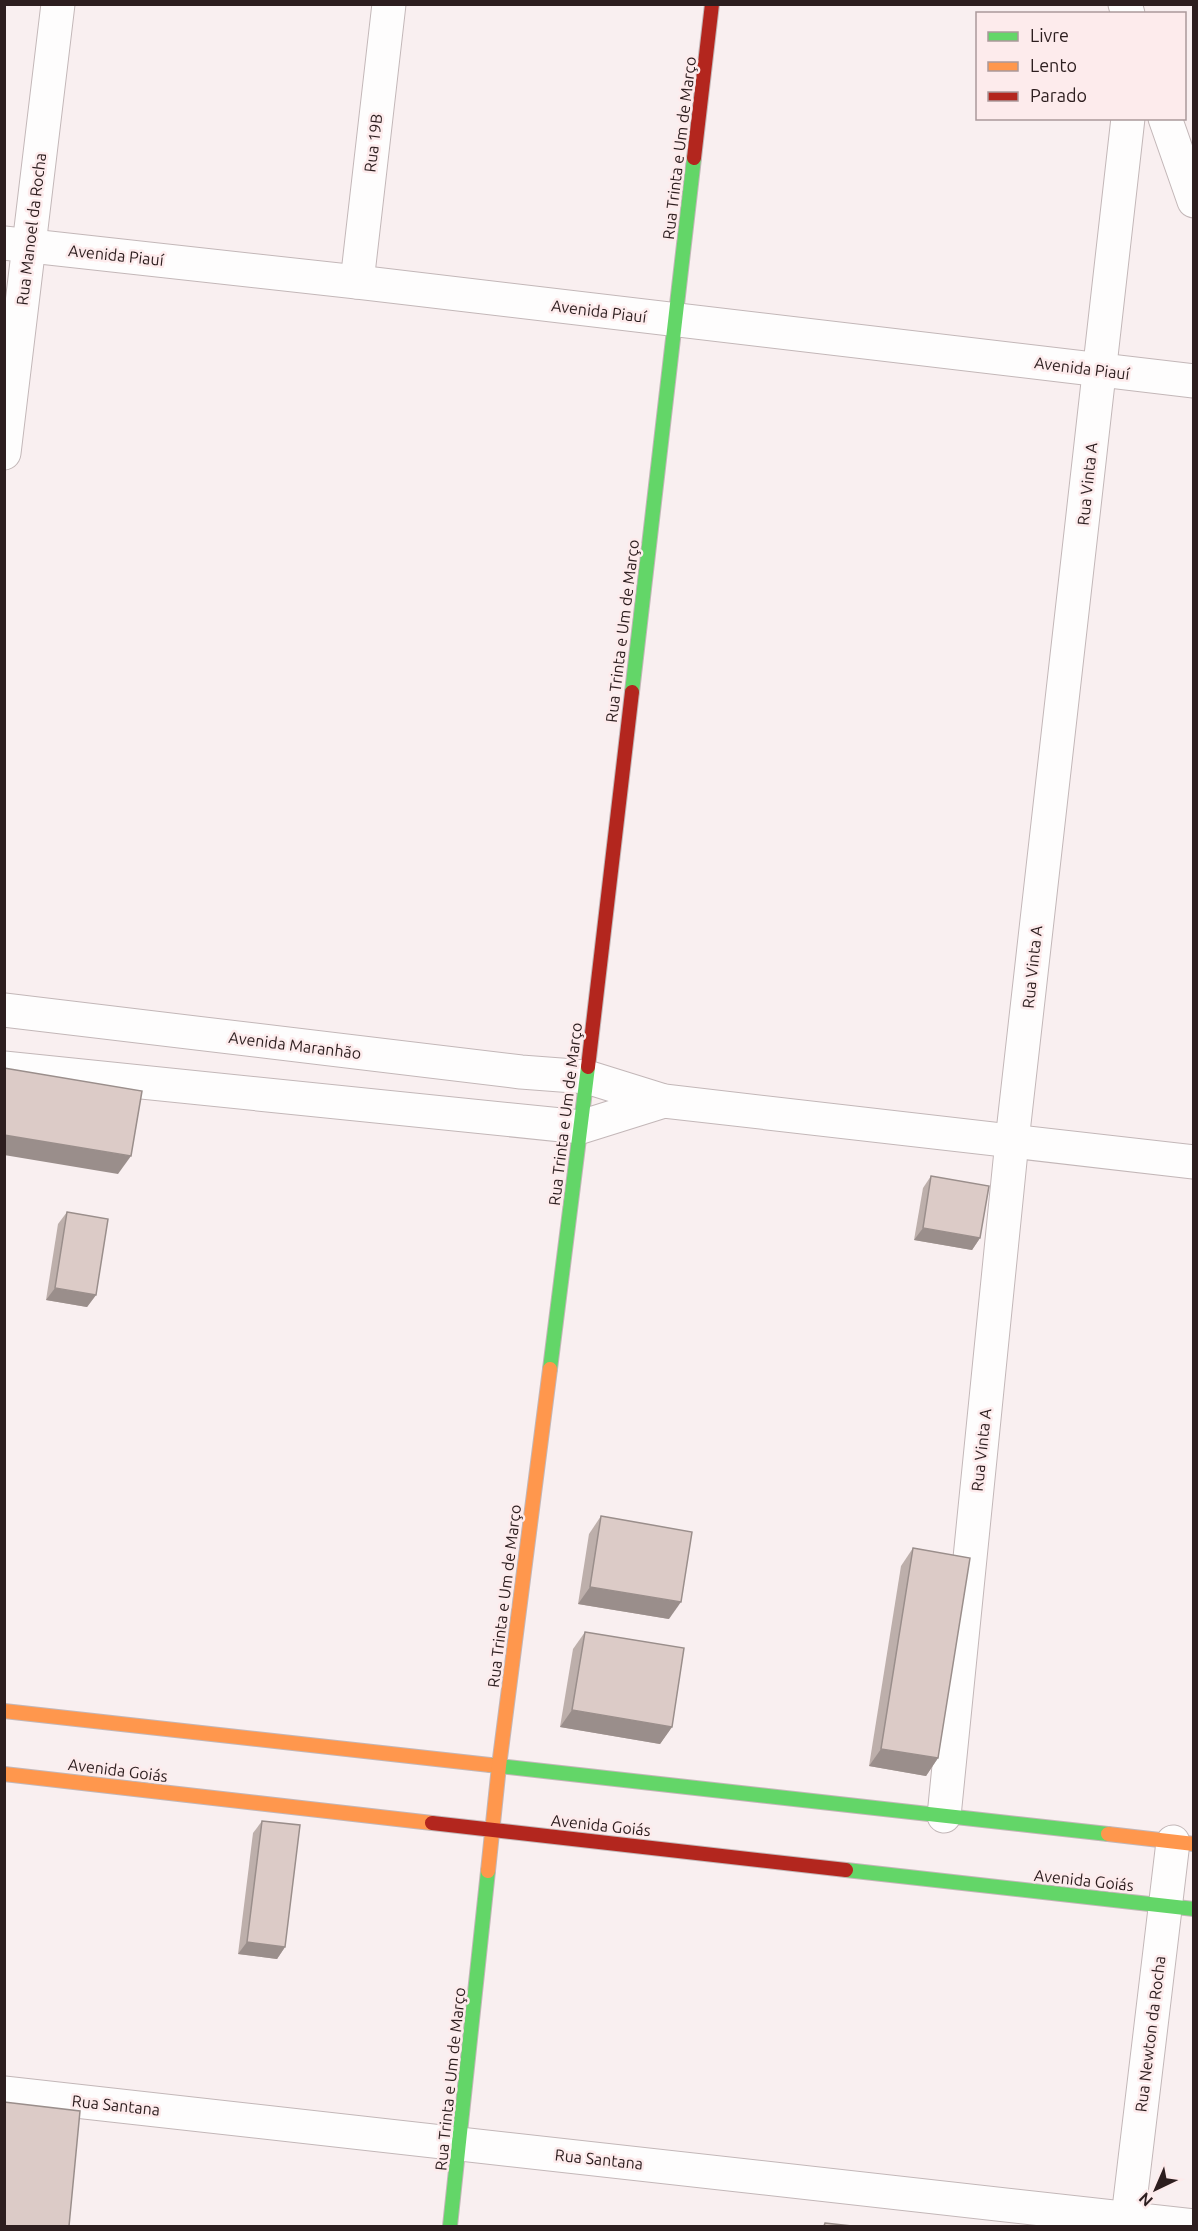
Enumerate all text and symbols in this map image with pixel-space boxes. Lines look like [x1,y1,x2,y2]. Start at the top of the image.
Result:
legend [976,12,1186,120]
text: Livre [1030,25,1069,45]
street label: Rua Trinta e Um de Março [659,55,699,241]
text: Lento [1030,55,1077,75]
text: Parado [1030,85,1087,105]
street label: Rua 19B [360,113,386,173]
street label: Rua Manoel da Rocha [13,152,49,306]
street label: Avenida Piauí [67,241,166,269]
street label: Avenida Piauí [550,296,649,326]
street label: Avenida Piauí [1033,353,1132,383]
street label: Rua Vinta A [1074,441,1100,526]
street label: Rua Trinta e Um de Março [602,538,642,724]
street label: Rua Vinta A [1019,924,1045,1009]
street label: Rua Trinta e Um de Março [545,1021,585,1207]
street label: Avenida Maranhão [228,1028,362,1062]
street label: Rua Vinta A [968,1407,994,1492]
street label: Rua Trinta e Um de Março [484,1503,524,1689]
street label: Avenida Goiás [67,1755,169,1785]
street label: Avenida Goiás [550,1811,652,1839]
street label: Avenida Goiás [1033,1866,1135,1894]
street label: Rua Newton da Rocha [1131,1955,1169,2113]
street label: Rua Trinta e Um de Março [431,1986,469,2172]
street label: Rua Santana [71,2091,161,2119]
street label: Rua Santana [554,2145,644,2173]
north arrow [1126,2159,1186,2219]
text: N [1135,2189,1156,2210]

